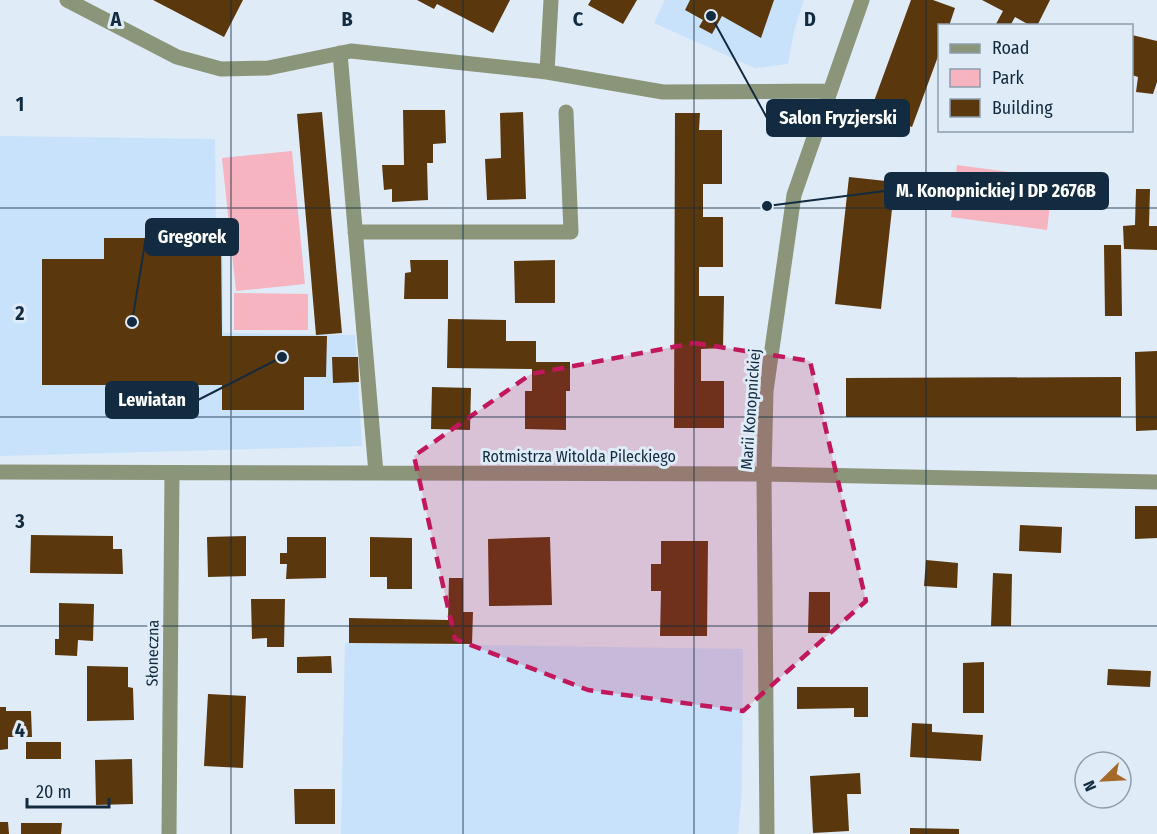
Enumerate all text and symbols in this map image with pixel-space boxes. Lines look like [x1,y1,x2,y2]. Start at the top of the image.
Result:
text: A [110,7,123,31]
text: B [341,7,353,31]
text: C [573,7,584,31]
text: D [804,7,816,31]
legend [938,24,1133,132]
text: Road [992,37,1029,59]
text: Park [992,67,1025,89]
text: 1 [16,92,24,116]
text: Building [992,97,1053,119]
callout: Salon Fryzjerski [767,100,909,136]
text: Salon Fryzjerski [779,107,897,129]
callout: M. Konopnickiej I DP 2676B [885,173,1108,209]
text: M. Konopnickiej I DP 2676B [896,180,1096,202]
callout: Gregorek [146,219,238,255]
text: Gregorek [158,226,227,248]
text: 2 [14,301,25,325]
street label: Marii Konopnickiej [737,348,764,470]
callout: Lewiatan [106,382,198,418]
text: Lewiatan [118,389,186,411]
street label: Rotmistrza Witolda Pileckiego [482,447,676,466]
text: 3 [14,509,25,533]
street label: Słoneczna [142,619,163,686]
text: 4 [15,718,25,742]
north arrow [1073,750,1133,810]
scale bar [27,771,110,809]
text: N [1079,778,1100,794]
text: 20 m [36,781,71,803]

